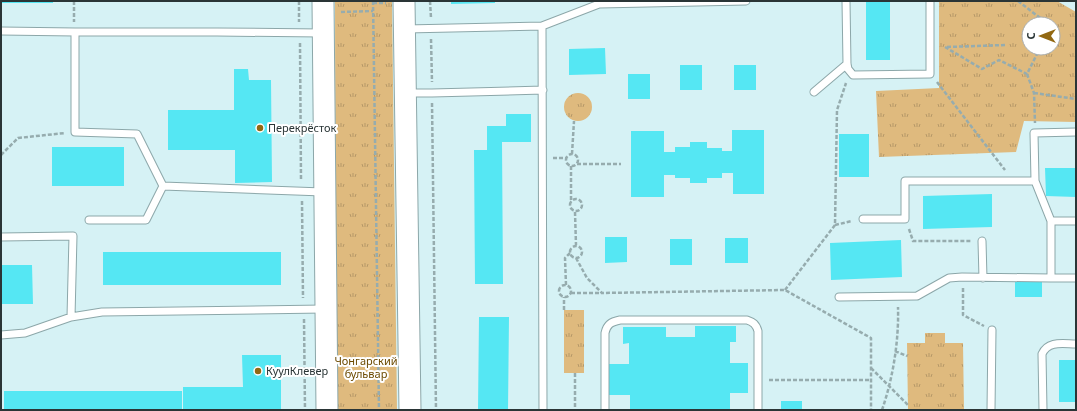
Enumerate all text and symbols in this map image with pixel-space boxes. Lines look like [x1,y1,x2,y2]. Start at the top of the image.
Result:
north arrow [1021,16,1061,56]
text: С [1023,32,1038,40]
place label: Перекрёсток [268,120,336,135]
marker: Перекрёсток [255,123,265,133]
park label: Чонгарский бульвар [334,353,398,381]
place label: КуулКлевер [266,363,329,378]
marker: КуулКлевер [253,366,263,376]

